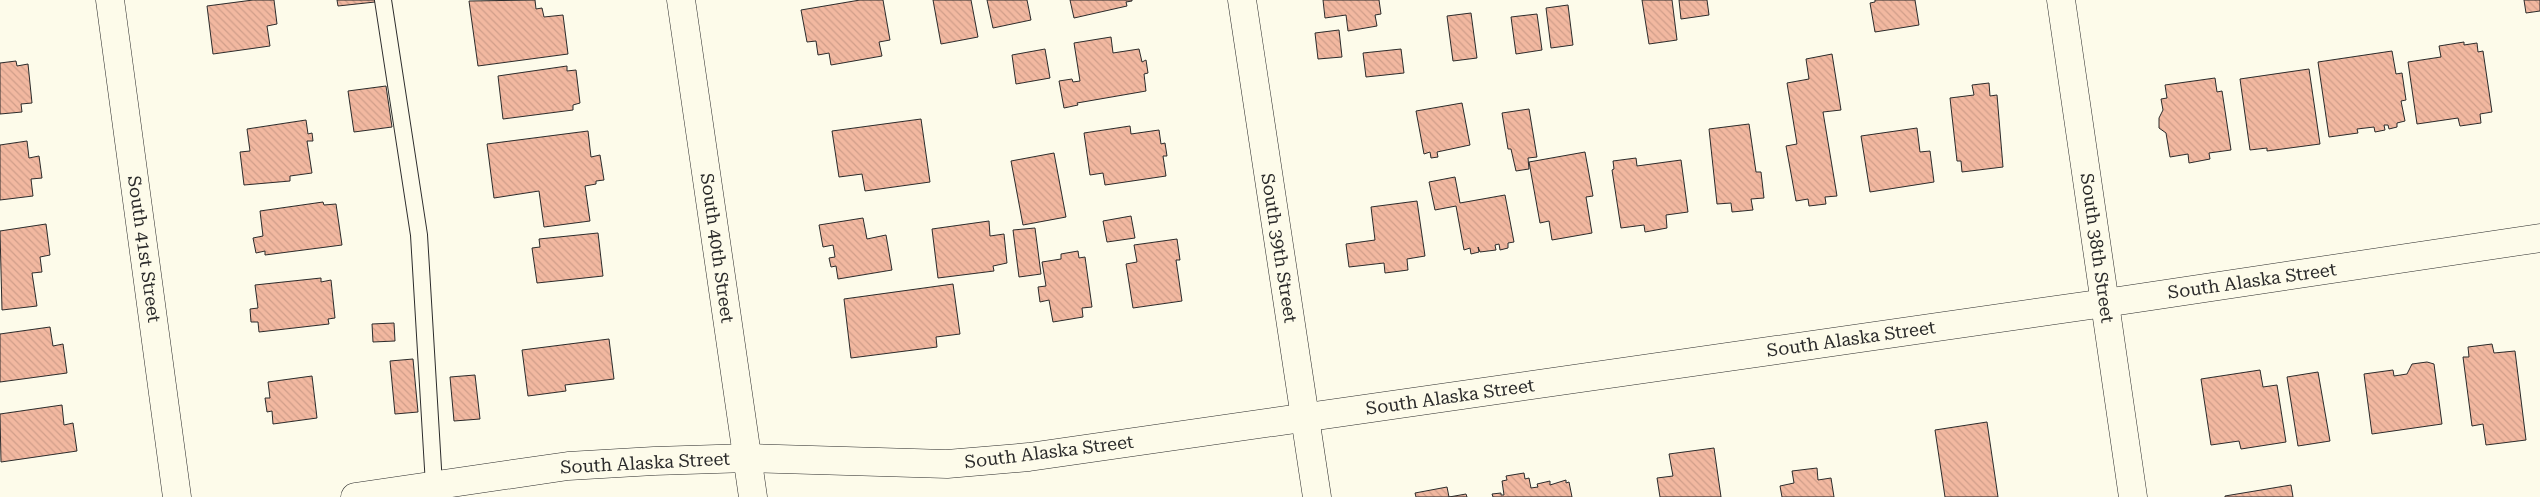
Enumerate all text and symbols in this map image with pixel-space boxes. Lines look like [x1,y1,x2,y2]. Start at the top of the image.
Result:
street label: South 40th Street [697,172,738,325]
street label: South 39th Street [1257,172,1302,325]
street label: South 38th Street [2077,172,2118,325]
street label: South 41st Street [124,174,165,324]
street label: South Alaska Street [2166,258,2338,303]
street label: South Alaska Street [1765,316,1937,361]
street label: South Alaska Street [1364,374,1536,419]
street label: South Alaska Street [963,431,1135,472]
street label: South Alaska Street [559,448,731,477]

